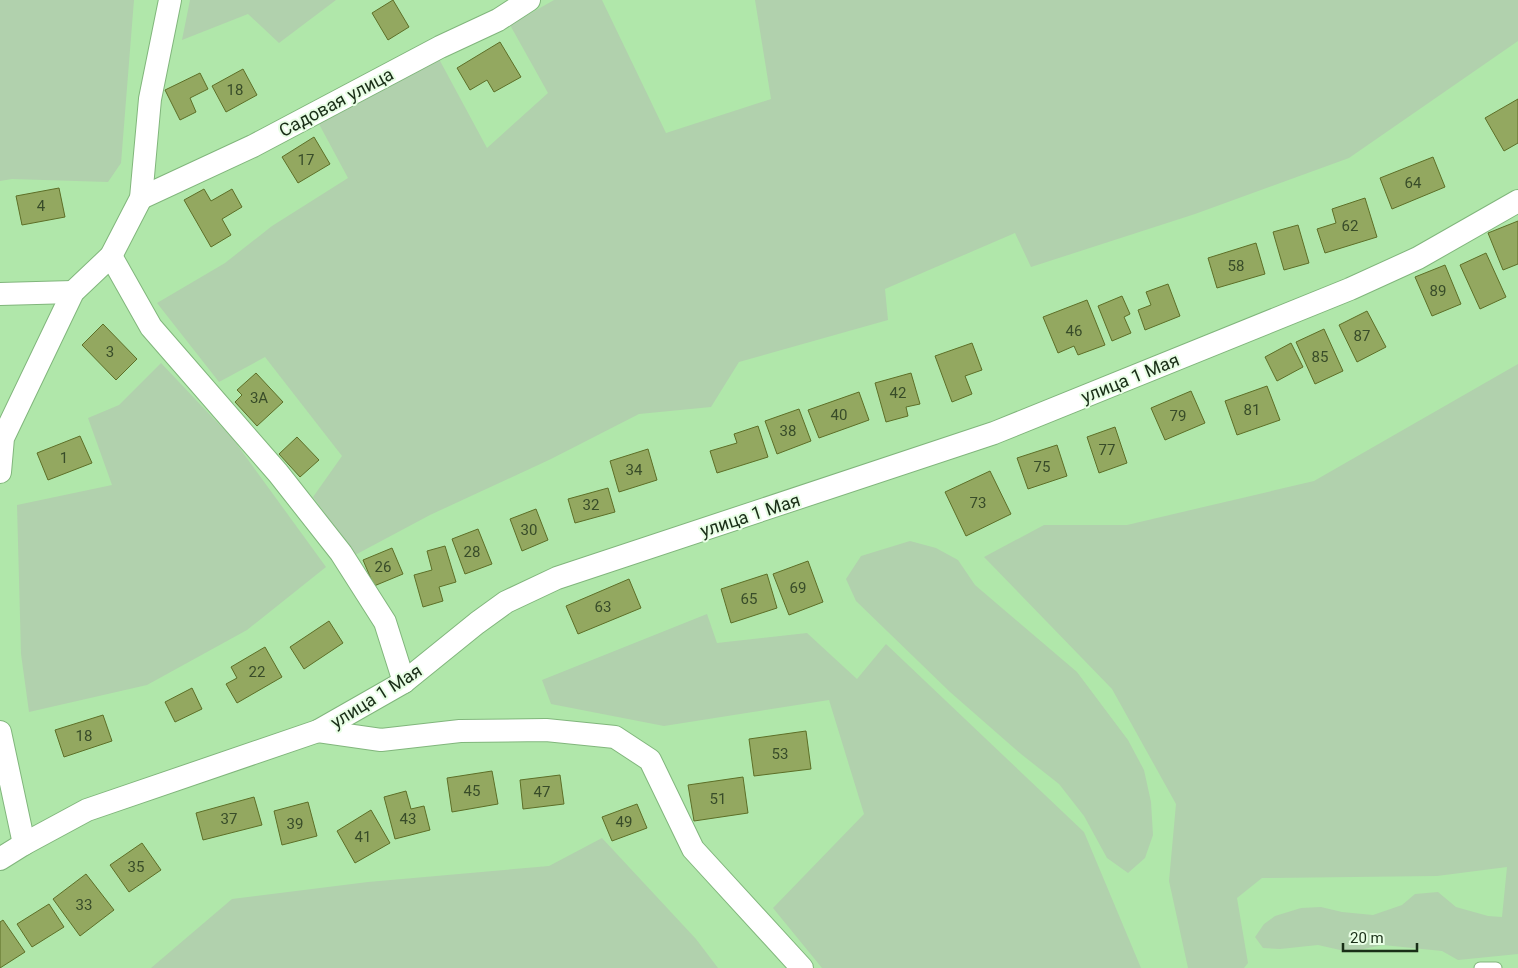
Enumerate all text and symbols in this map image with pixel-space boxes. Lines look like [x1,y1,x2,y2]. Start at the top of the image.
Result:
street label: Садовая улица [275,63,397,141]
house number: 18 [227,81,243,99]
house number: 17 [298,151,314,169]
house number: 64 [1405,174,1422,192]
house number: 4 [37,197,46,215]
house number: 62 [1342,217,1358,235]
house number: 58 [1228,257,1244,275]
house number: 89 [1430,282,1446,300]
house number: 46 [1066,322,1082,340]
house number: 87 [1354,327,1370,345]
house number: 3 [106,343,114,361]
house number: 85 [1312,348,1328,366]
street label: улица 1 Мая [1078,349,1182,407]
house number: 42 [890,384,906,402]
house number: 3А [250,389,268,407]
house number: 81 [1244,401,1260,419]
house number: 40 [831,406,847,424]
house number: 79 [1170,407,1186,425]
house number: 38 [780,422,796,440]
house number: 77 [1099,441,1115,459]
house number: 1 [60,449,68,467]
house number: 75 [1034,458,1050,476]
house number: 34 [626,461,643,479]
street label: улица 1 Мая [697,489,803,541]
house number: 73 [970,494,986,512]
house number: 32 [583,496,599,514]
house number: 30 [521,521,537,539]
house number: 28 [464,543,480,561]
house number: 26 [375,558,391,576]
house number: 69 [790,579,806,597]
house number: 65 [741,590,757,608]
house number: 63 [595,598,611,616]
street label: улица 1 Мая [326,660,426,732]
house number: 22 [249,663,265,681]
house number: 18 [76,727,92,745]
house number: 53 [772,745,788,763]
house number: 45 [464,782,480,800]
house number: 47 [534,783,550,801]
house number: 51 [710,790,726,808]
house number: 37 [221,810,237,828]
house number: 43 [400,810,416,828]
house number: 49 [616,813,632,831]
house number: 39 [287,815,303,833]
house number: 41 [355,828,371,846]
house number: 35 [128,858,144,876]
house number: 33 [76,896,92,914]
scale bar [1343,920,1417,952]
text: 20 m [1350,929,1384,947]

